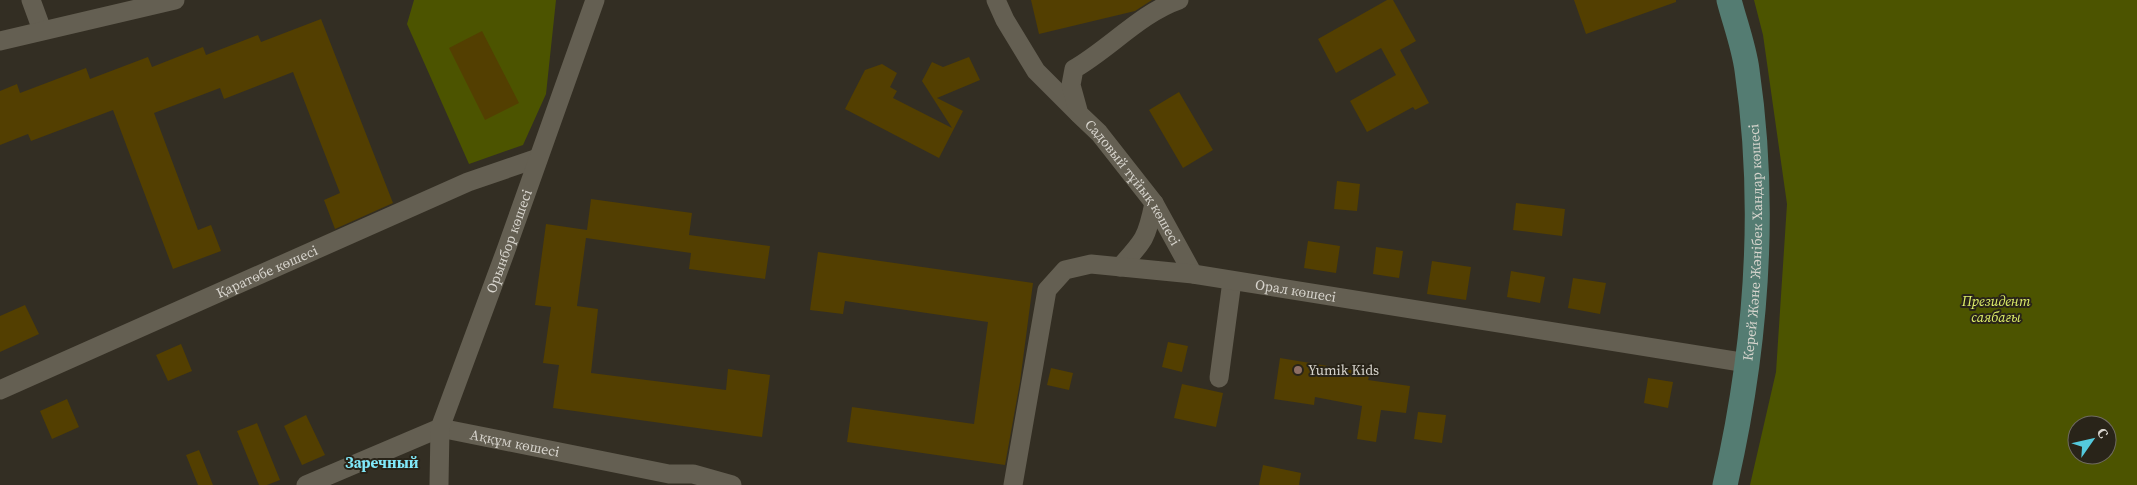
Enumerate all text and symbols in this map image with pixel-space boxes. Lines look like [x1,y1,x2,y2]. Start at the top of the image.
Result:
street label: Садовый тұйық көшесі [1080,115,1185,249]
street label: Керей Және Жәнібек Хандар көшесі [1737,123,1767,362]
street label: Орынбор көшесі [481,187,537,296]
street label: Қаратөбе көшесі [213,240,321,303]
street label: Орал көшесі [1254,274,1338,307]
park label: Президент саябағы [1961,291,2031,327]
place label: Yumik Kids [1308,360,1379,380]
marker: Yumik Kids [1292,364,1304,376]
north arrow [2067,415,2117,465]
street label: Аққұм көшесі [468,424,561,462]
text: С [2092,424,2114,442]
district label: Заречный [345,452,419,473]

